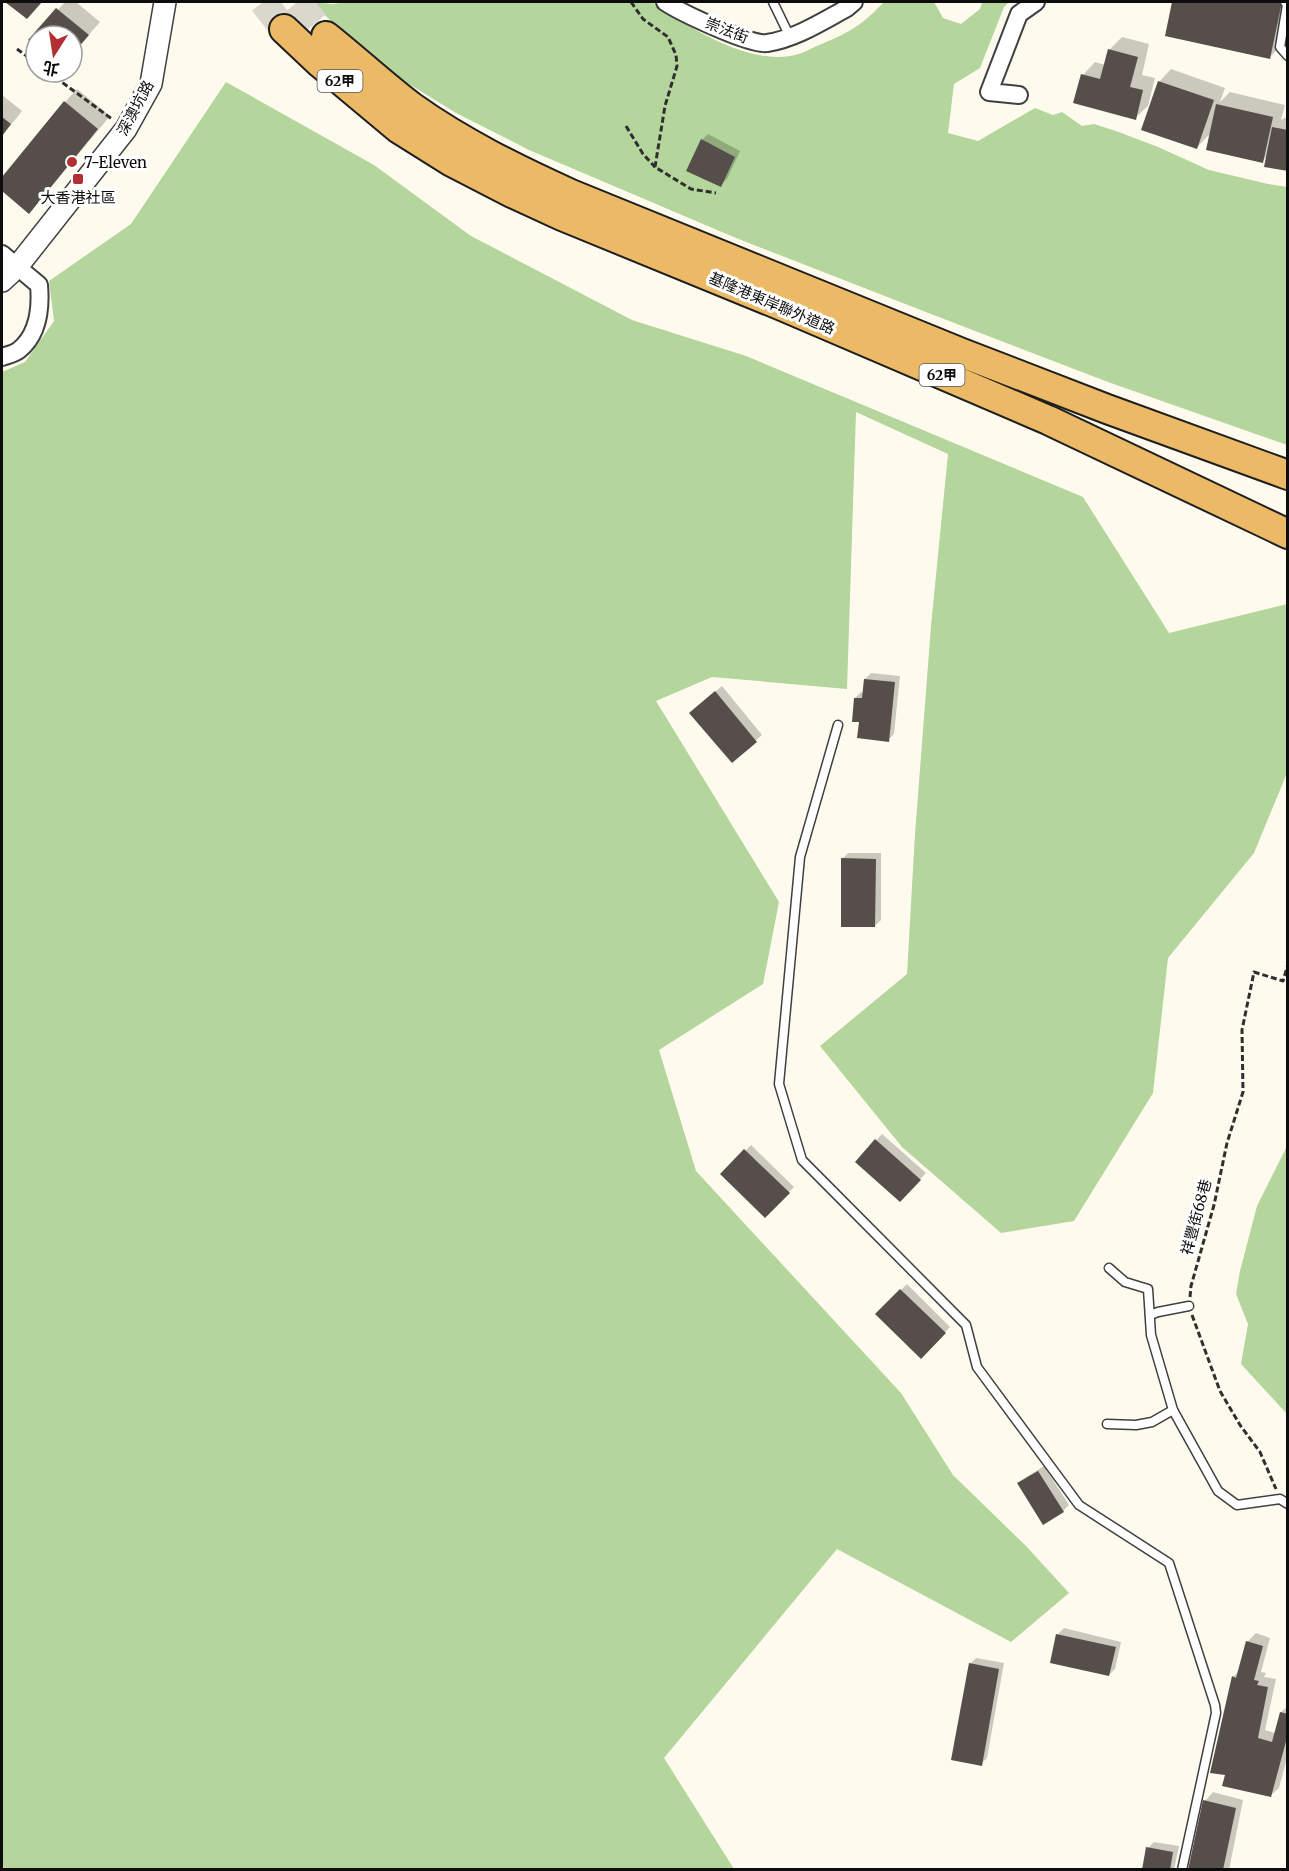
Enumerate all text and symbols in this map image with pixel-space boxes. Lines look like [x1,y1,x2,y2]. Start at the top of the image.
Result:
street label: 崇法街 [703,13,751,47]
north arrow [24,24,84,84]
text: 北 [41,57,61,80]
road number: 62甲 [318,70,362,92]
street label: 深澳坑路 [113,77,157,139]
place label: 7-Eleven [84,153,147,172]
marker: 7-Eleven [65,155,79,169]
marker: 大香港社區 [71,172,85,186]
place label: 大香港社區 [40,188,116,207]
street label: 基隆港東岸聯外道路 [706,268,838,338]
road number: 62甲 [920,364,964,386]
street label: 祥豐街68巷 [1177,1177,1215,1257]

